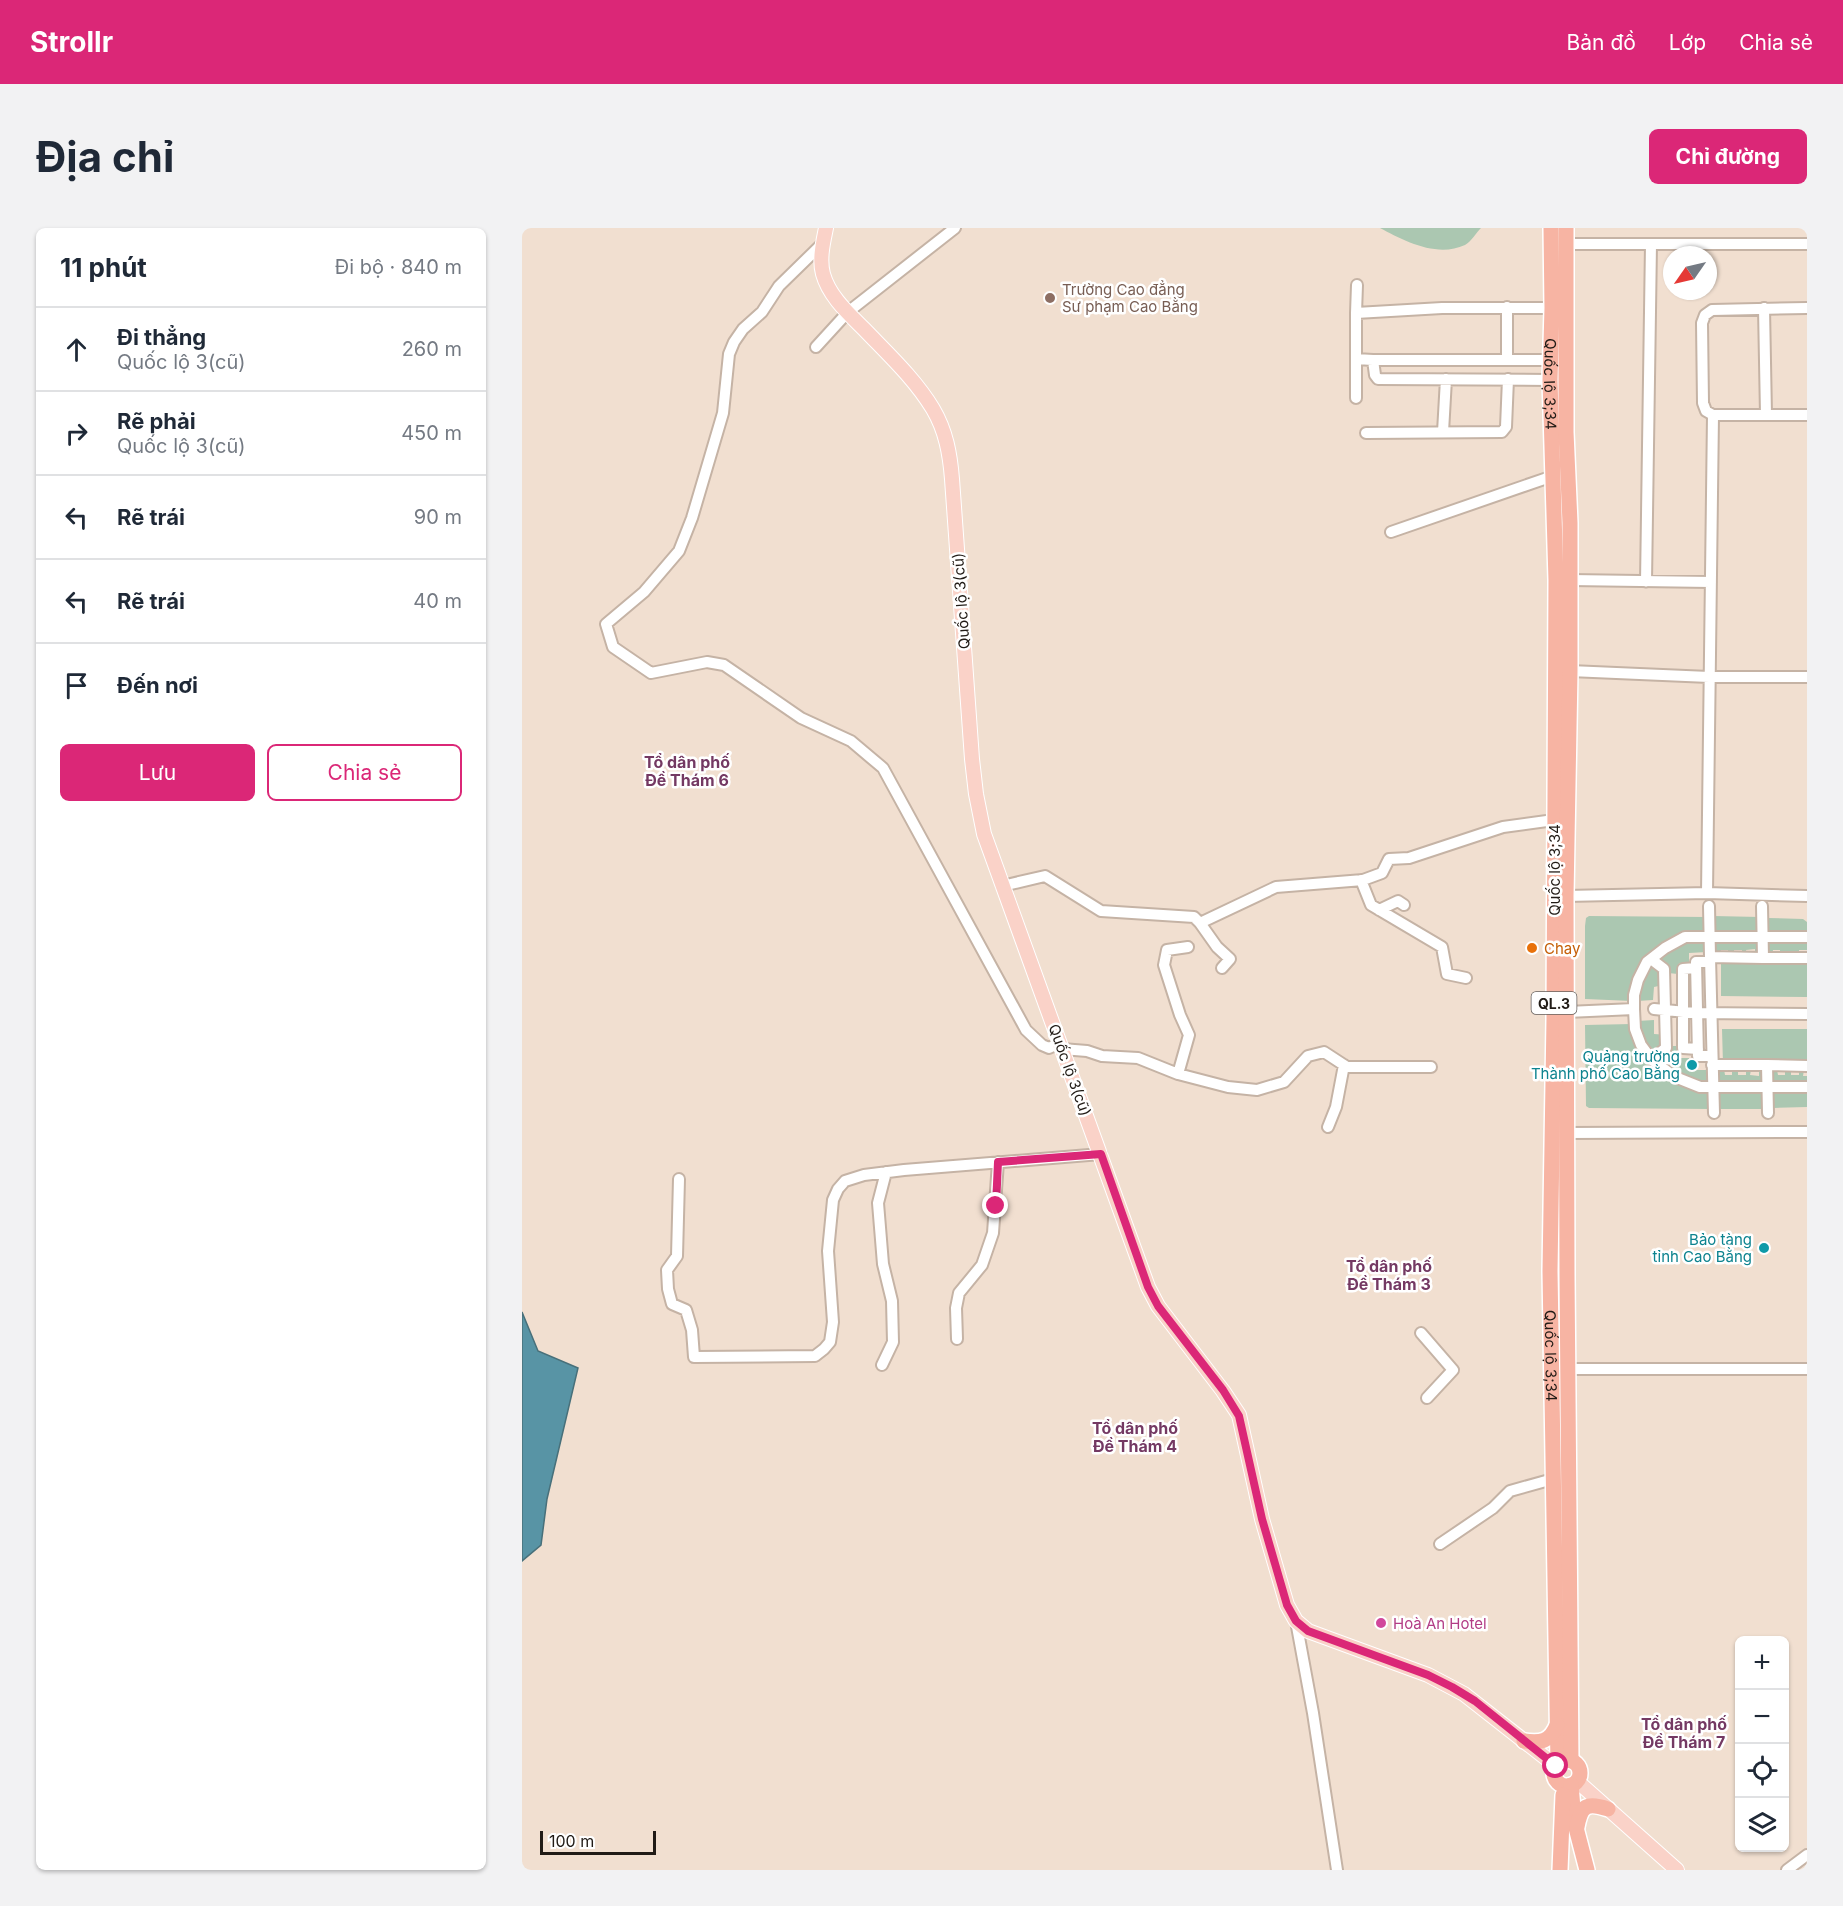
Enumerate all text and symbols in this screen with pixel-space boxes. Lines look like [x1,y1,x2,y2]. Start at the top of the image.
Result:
text: Strollr [30,25,113,59]
text: Bản đồ [1567,30,1636,55]
text: Lớp [1669,30,1706,55]
text: Chia sẻ [1739,30,1813,55]
button: Chỉ đường [1649,129,1807,184]
text: Địa chỉ [36,131,174,182]
north arrow [1663,246,1717,300]
text: 11 phút [60,252,147,283]
text: Đi bộ · 840 m [335,255,462,279]
place label: Trường Cao đẳng Sư phạm Cao Bằng [1062,280,1198,316]
marker: Trường Cao đẳng Sư phạm Cao Bằng [1043,291,1057,305]
text: Đi thẳng [117,324,206,350]
icon: ahead [60,333,93,366]
text: 260 m [402,337,462,361]
street label: Quốc lộ 3;34 [1540,338,1561,430]
text: Quốc lộ 3(cũ) [117,350,246,374]
text: Rẽ phải [117,408,196,434]
icon: right [60,417,93,450]
text: 450 m [401,421,462,445]
text: Quốc lộ 3(cũ) [117,434,246,458]
icon: left [60,501,93,534]
text: Rẽ trái [117,504,185,530]
text: 90 m [414,505,462,529]
street label: Quốc lộ 3(cũ) [948,552,974,650]
icon: left [60,585,93,618]
text: Rẽ trái [117,588,185,614]
text: 40 m [413,589,462,613]
icon: arrive [60,669,93,702]
text: Đến nơi [117,672,198,698]
button: Lưu [60,744,255,801]
button: Chia sẻ [267,744,462,801]
district label: Tổ dân phố Đề Thám 6 [644,752,730,790]
street label: Quốc lộ 3;34 [1545,824,1564,916]
place label: Chay [1544,939,1581,958]
marker: Chay [1525,941,1539,955]
road number: QL.3 [1532,992,1576,1014]
street label: Quốc lộ 3(cũ) [1045,1021,1095,1119]
place label: Quảng trường Thành phố Cao Bằng [1531,1047,1680,1083]
marker: Quảng trường Thành phố Cao Bằng [1685,1058,1699,1072]
route end [982,1192,1008,1218]
place label: Bảo tàng tỉnh Cao Bằng [1653,1230,1752,1266]
marker: Bảo tàng tỉnh Cao Bằng [1757,1241,1771,1255]
district label: Tổ dân phố Đề Thám 3 [1346,1256,1432,1294]
street label: Quốc lộ 3;34 [1541,1310,1562,1402]
district label: Tổ dân phố Đề Thám 4 [1092,1418,1178,1456]
place label: Hoà An Hotel [1393,1614,1487,1633]
marker: Hoà An Hotel [1374,1616,1388,1630]
map controls [1735,1636,1789,1852]
button: + [1735,1636,1789,1690]
button: − [1735,1690,1789,1744]
district label: Tổ dân phố Đề Thám 7 [1641,1714,1727,1752]
button: locate [1735,1744,1789,1798]
route start [1542,1752,1568,1778]
button: layers [1735,1798,1789,1852]
scale bar [540,1828,656,1856]
text: 100 m [549,1831,594,1851]

